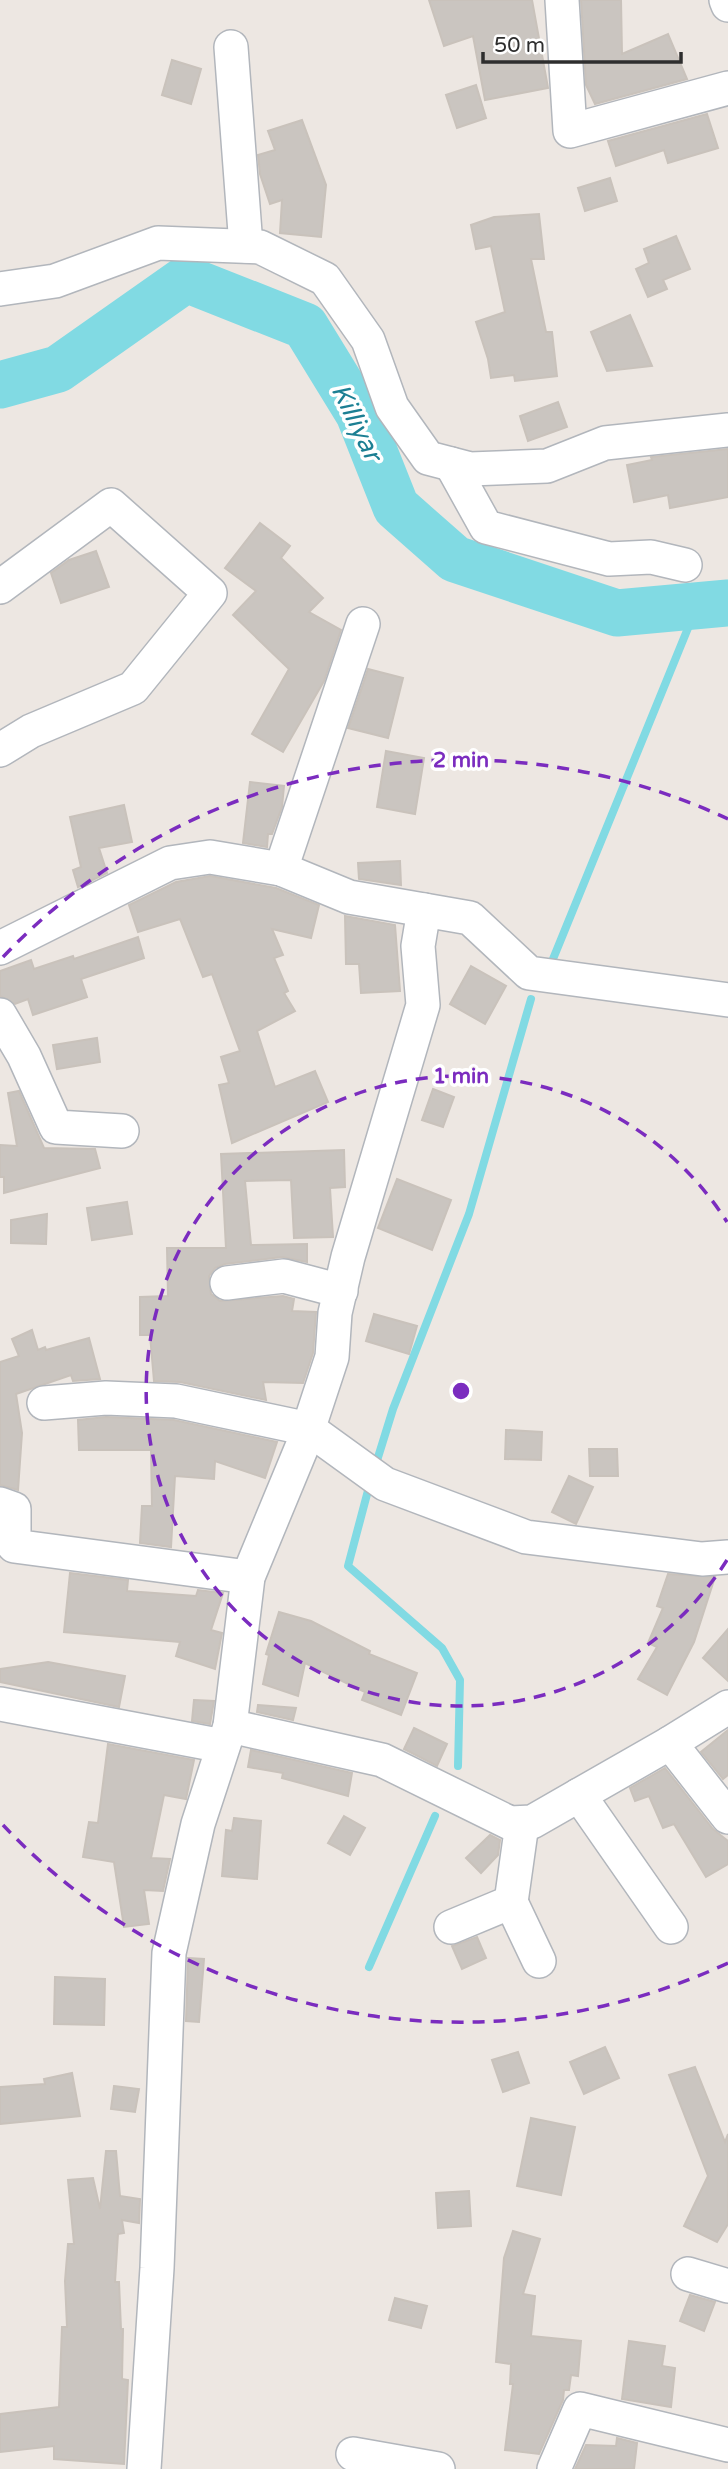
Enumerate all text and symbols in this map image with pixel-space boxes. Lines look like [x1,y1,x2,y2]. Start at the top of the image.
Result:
scale bar [483,21,681,65]
text: 50 m [494,33,545,58]
water label: Killiyar [325,379,390,468]
text: 2 min [433,748,489,773]
text: 1 min [433,1064,489,1089]
centre of rings [449,1379,473,1403]

